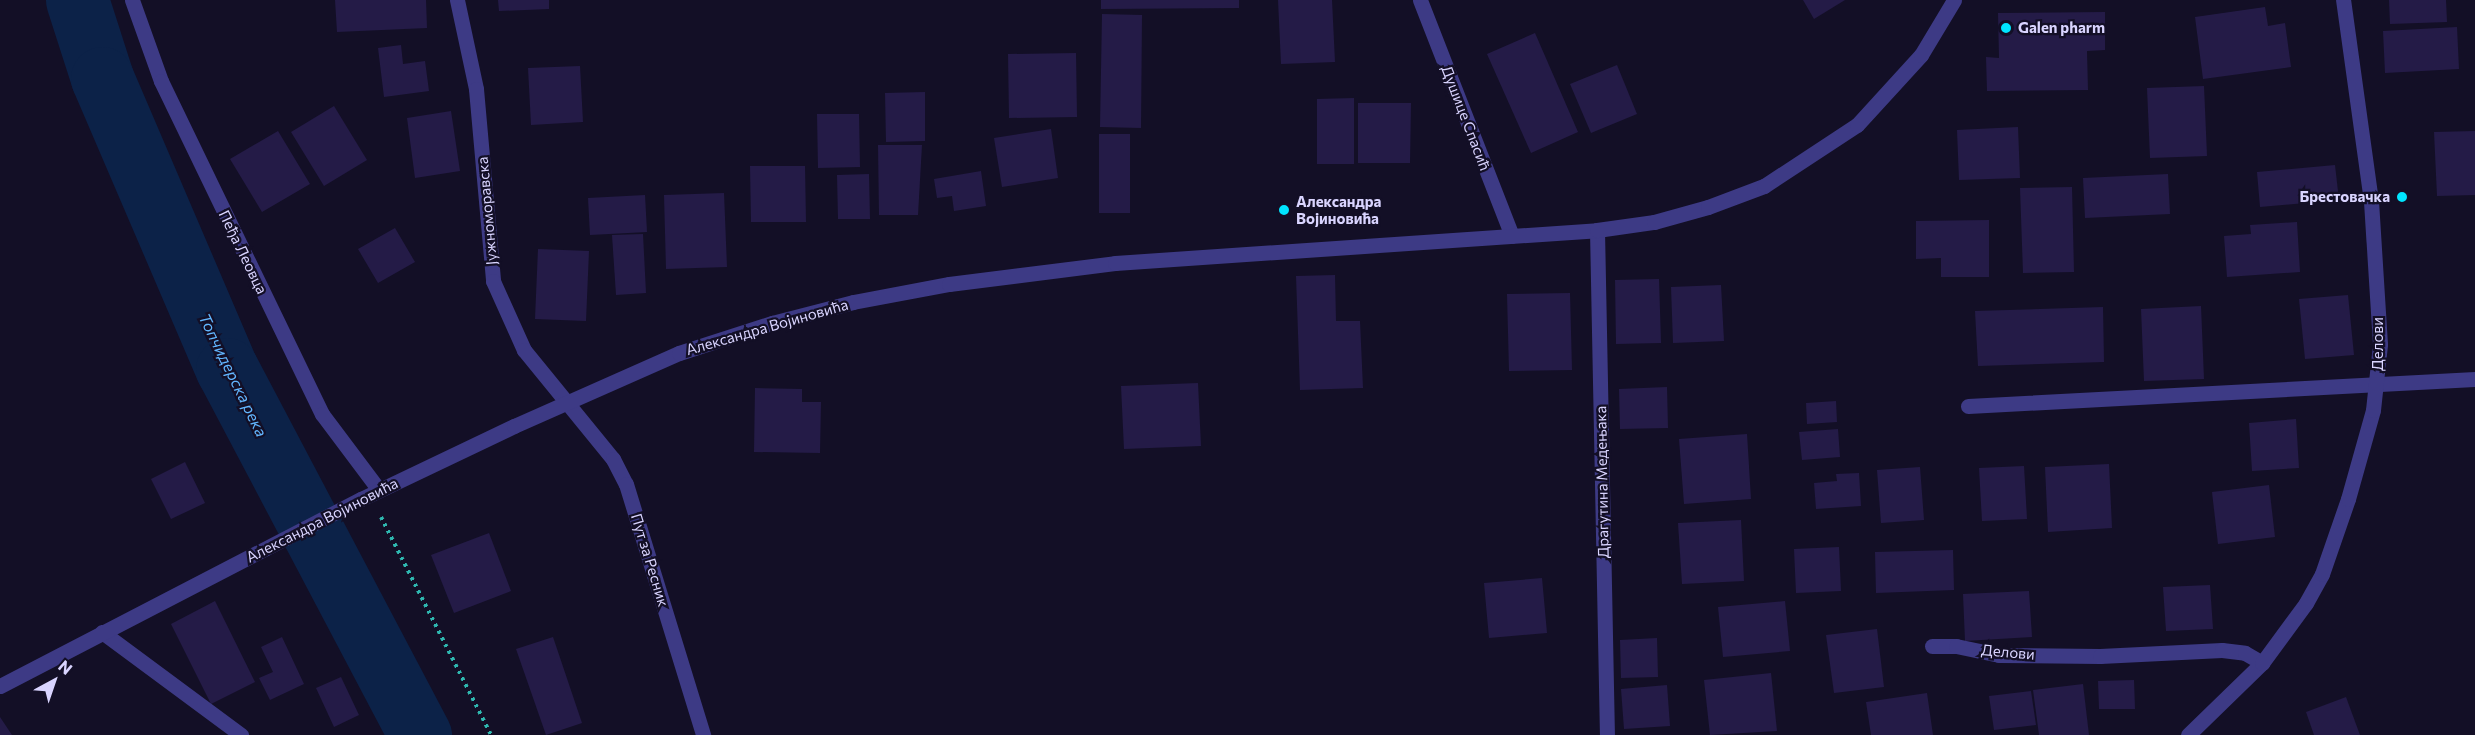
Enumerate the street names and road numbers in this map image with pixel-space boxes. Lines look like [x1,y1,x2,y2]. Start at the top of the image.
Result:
street label: Душице Спасић [1438,63,1494,173]
street label: Јужноморавска [473,156,501,266]
street label: Пеђа Леовца [215,207,271,297]
street label: Александра Војиновића [684,295,850,359]
street label: Делови [2369,317,2387,371]
street label: Драгутина Медењака [1592,406,1612,558]
street label: Александра Војиновића [243,474,401,566]
street label: Пут за Ресник [627,511,673,609]
street label: Делови [1980,641,2036,663]

